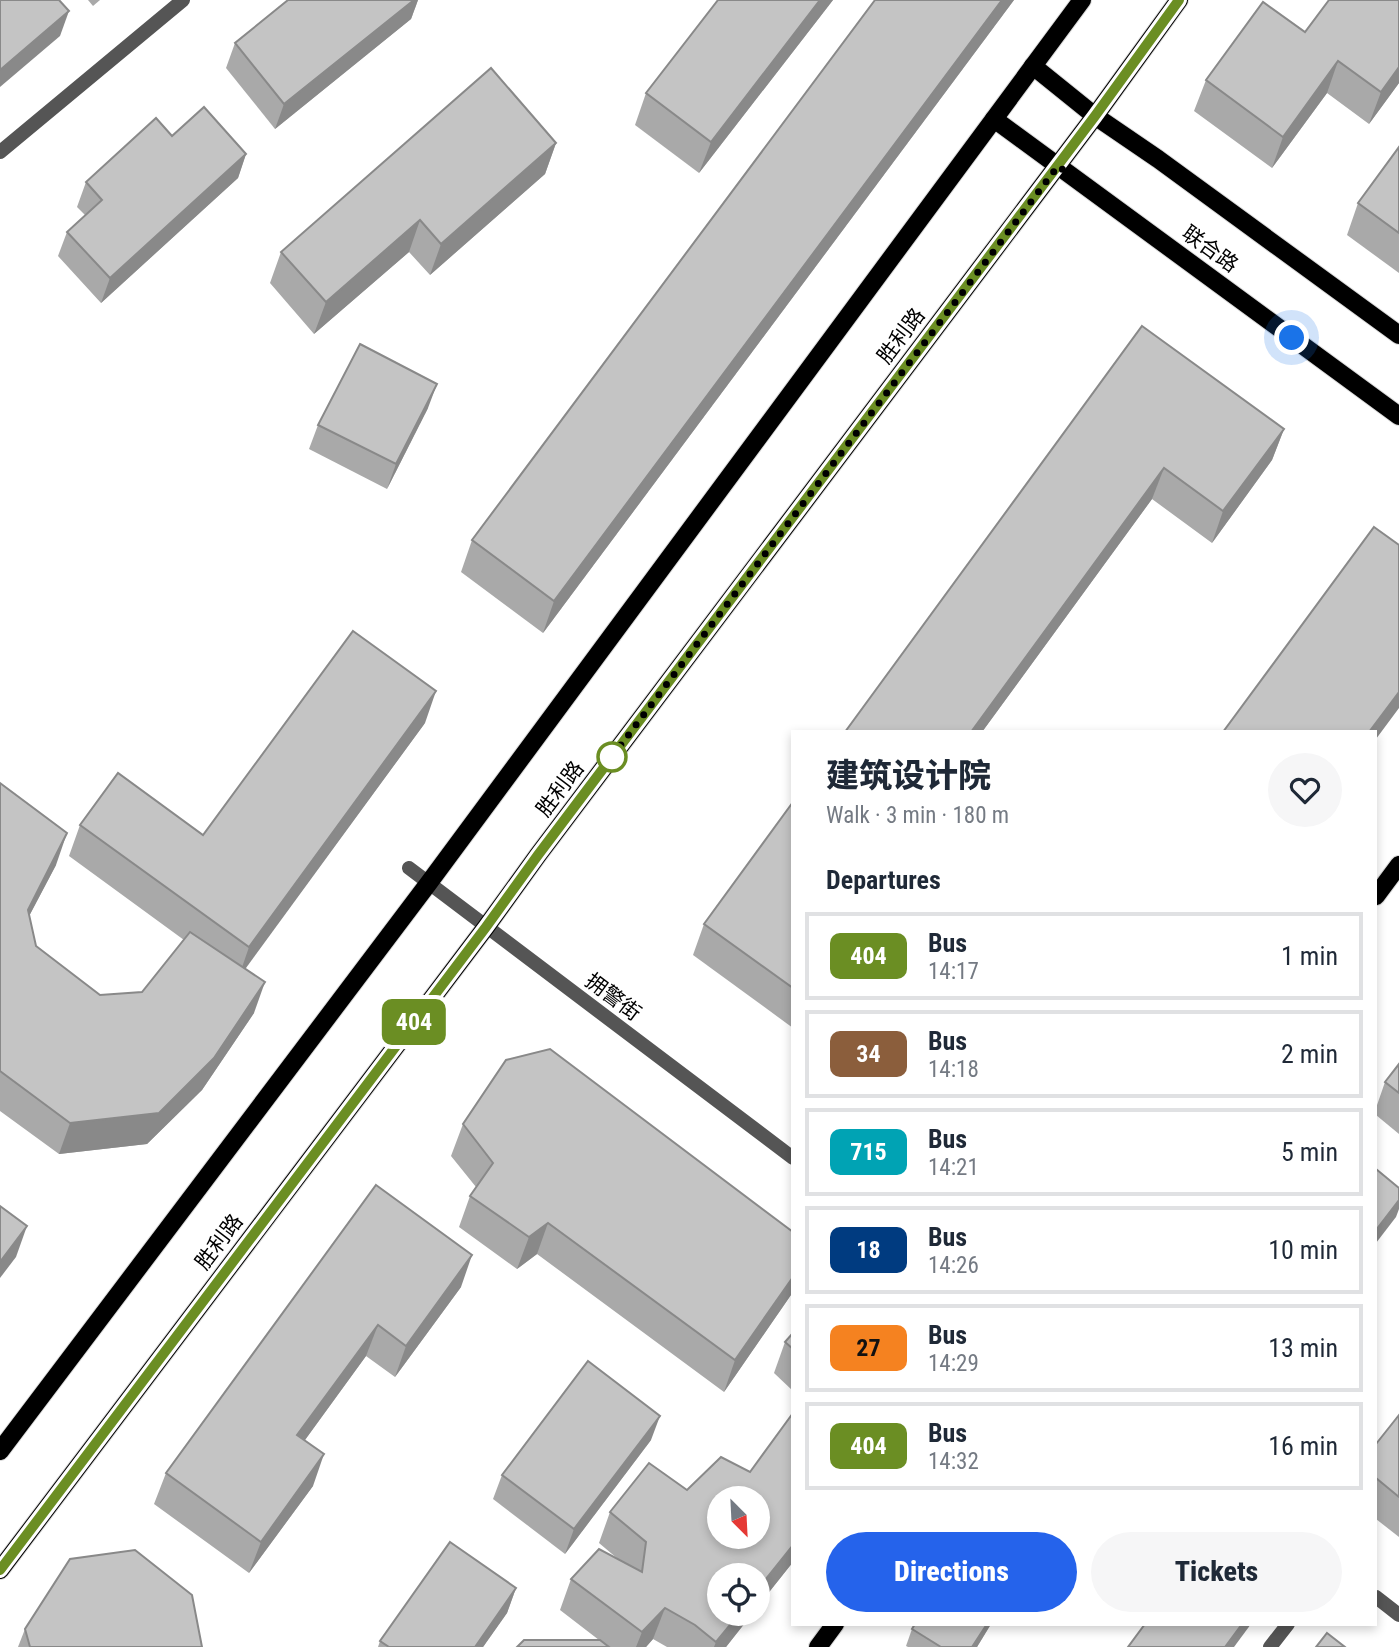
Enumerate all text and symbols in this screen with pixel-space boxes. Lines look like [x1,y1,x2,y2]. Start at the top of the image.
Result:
street label: 联合路 [1177,221,1243,277]
street label: 胜利路 [872,304,930,368]
your location [1274,320,1309,355]
unlabelled marker [597,742,627,772]
button: heart [1268,753,1342,827]
text: 建筑设计院 [826,756,991,795]
street label: 胜利路 [531,757,589,821]
text: Walk · 3 min · 180 m [826,802,1009,829]
text: Departures [826,865,941,895]
text: Bus [928,928,967,958]
text: 1 min [1281,941,1338,971]
text: 404 [850,942,887,970]
text: 14:17 [928,958,979,985]
street label: 拥警街 [581,968,645,1026]
line badge: 404 [374,999,454,1045]
text: 404 [396,1008,432,1036]
text: Bus [928,1026,967,1056]
text: 2 min [1281,1039,1338,1069]
text: 34 [856,1040,881,1068]
text: 14:18 [928,1056,979,1083]
text: Bus [928,1124,967,1154]
text: 5 min [1281,1137,1338,1167]
text: 715 [850,1138,887,1166]
text: 14:21 [928,1154,979,1181]
street label: 胜利路 [190,1210,248,1274]
text: Bus [928,1222,967,1252]
text: 10 min [1268,1235,1338,1265]
text: 18 [856,1236,881,1264]
text: 14:26 [928,1252,979,1279]
text: Bus [928,1320,967,1350]
text: 13 min [1268,1333,1338,1363]
text: 27 [856,1334,881,1362]
text: 14:29 [928,1350,979,1377]
text: Bus [928,1418,967,1448]
text: 16 min [1268,1431,1338,1461]
text: 404 [850,1432,887,1460]
text: 14:32 [928,1448,979,1475]
north arrow [707,1486,770,1549]
map controls [707,1486,770,1626]
button: Directions [826,1532,1077,1612]
button: Tickets [1091,1532,1342,1612]
button: locate [707,1563,770,1626]

